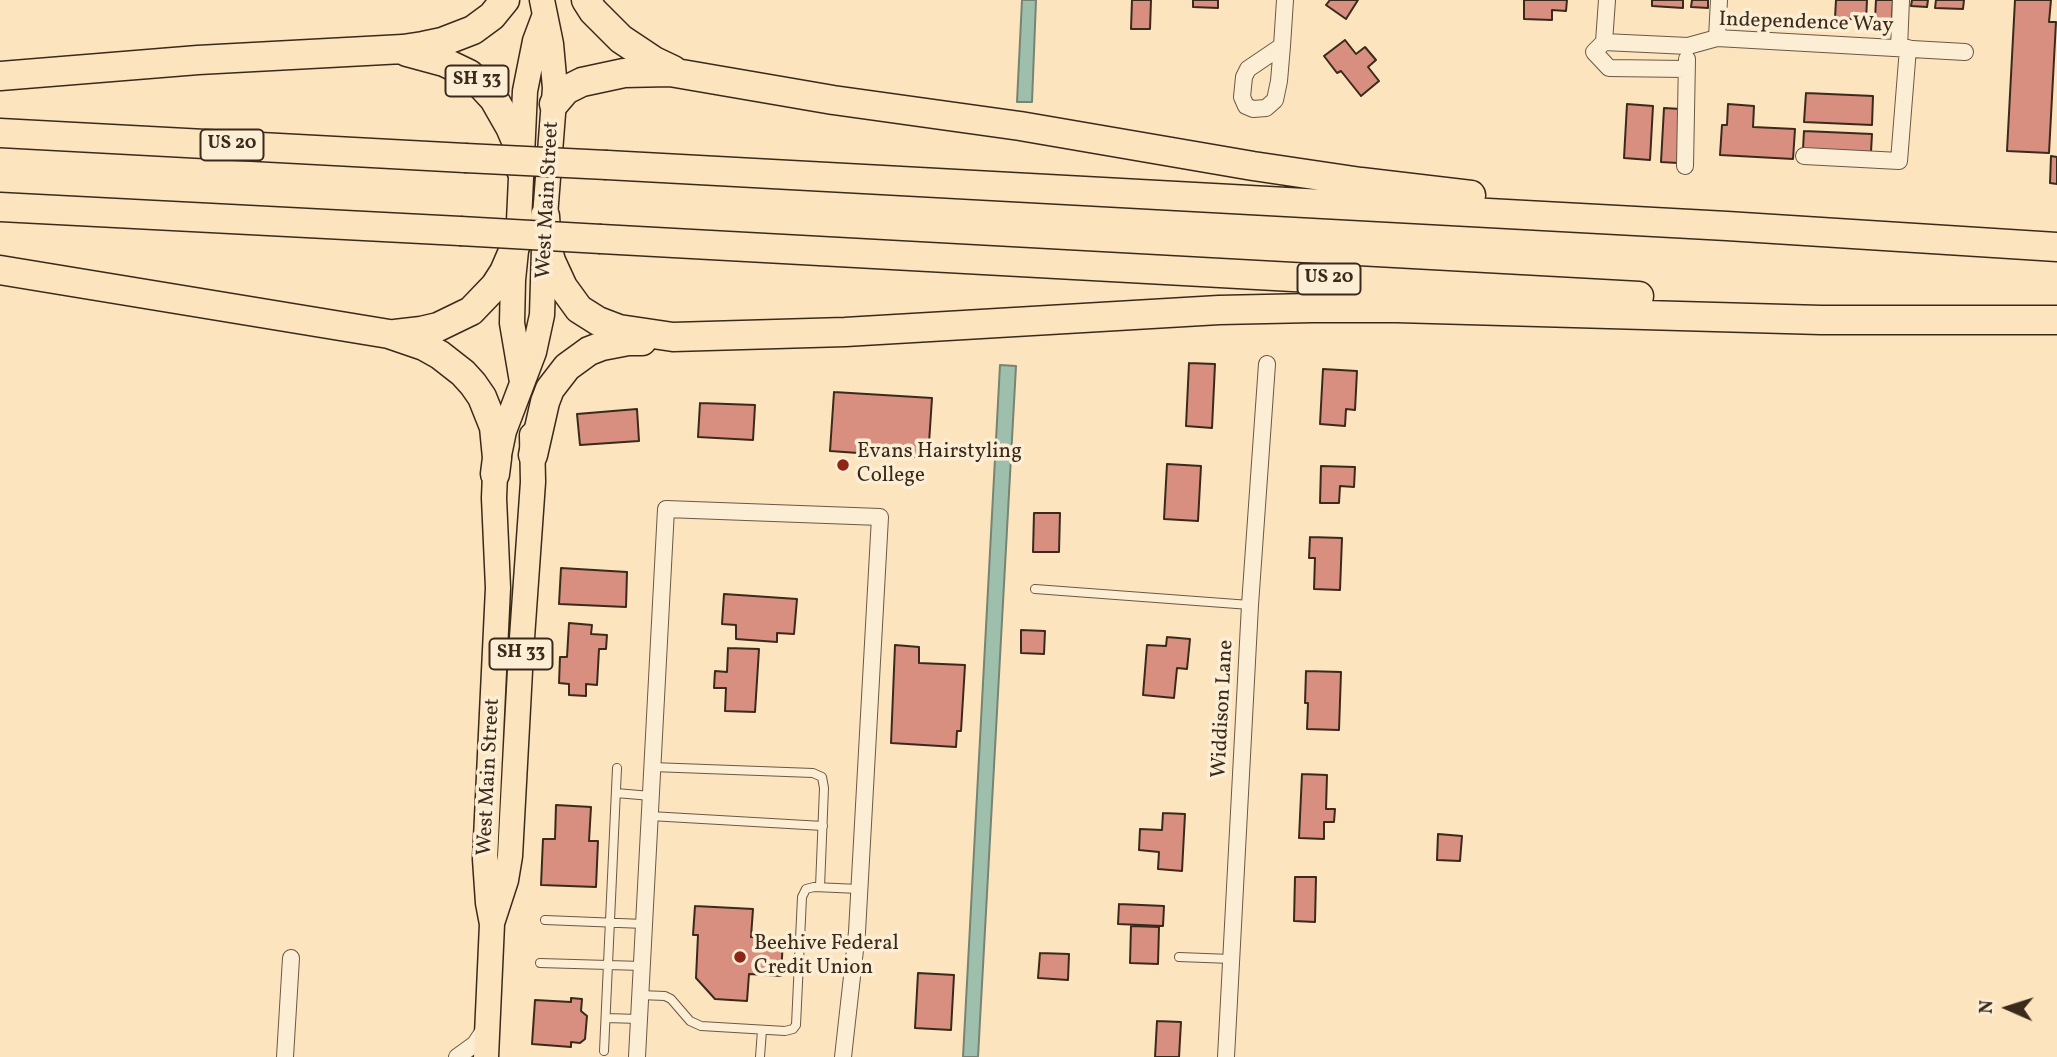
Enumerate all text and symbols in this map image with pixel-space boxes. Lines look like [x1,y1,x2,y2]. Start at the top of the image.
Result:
street label: Independence Way [1718,8,1894,40]
road number: SH 33 [446,66,508,96]
street label: West Main Street [532,120,566,280]
road number: US 20 [201,130,264,160]
road number: US 20 [1298,264,1360,294]
place label: Evans Hairstyling College [857,440,1022,490]
marker: Evans Hairstyling College [835,457,851,473]
road number: SH 33 [490,638,552,670]
street label: Widdison Lane [1208,639,1240,779]
street label: West Main Street [473,697,507,857]
place label: Beehive Federal Credit Union [754,932,899,982]
marker: Beehive Federal Credit Union [732,949,748,965]
north arrow [1973,973,2043,1043]
text: N [1974,999,2000,1014]

